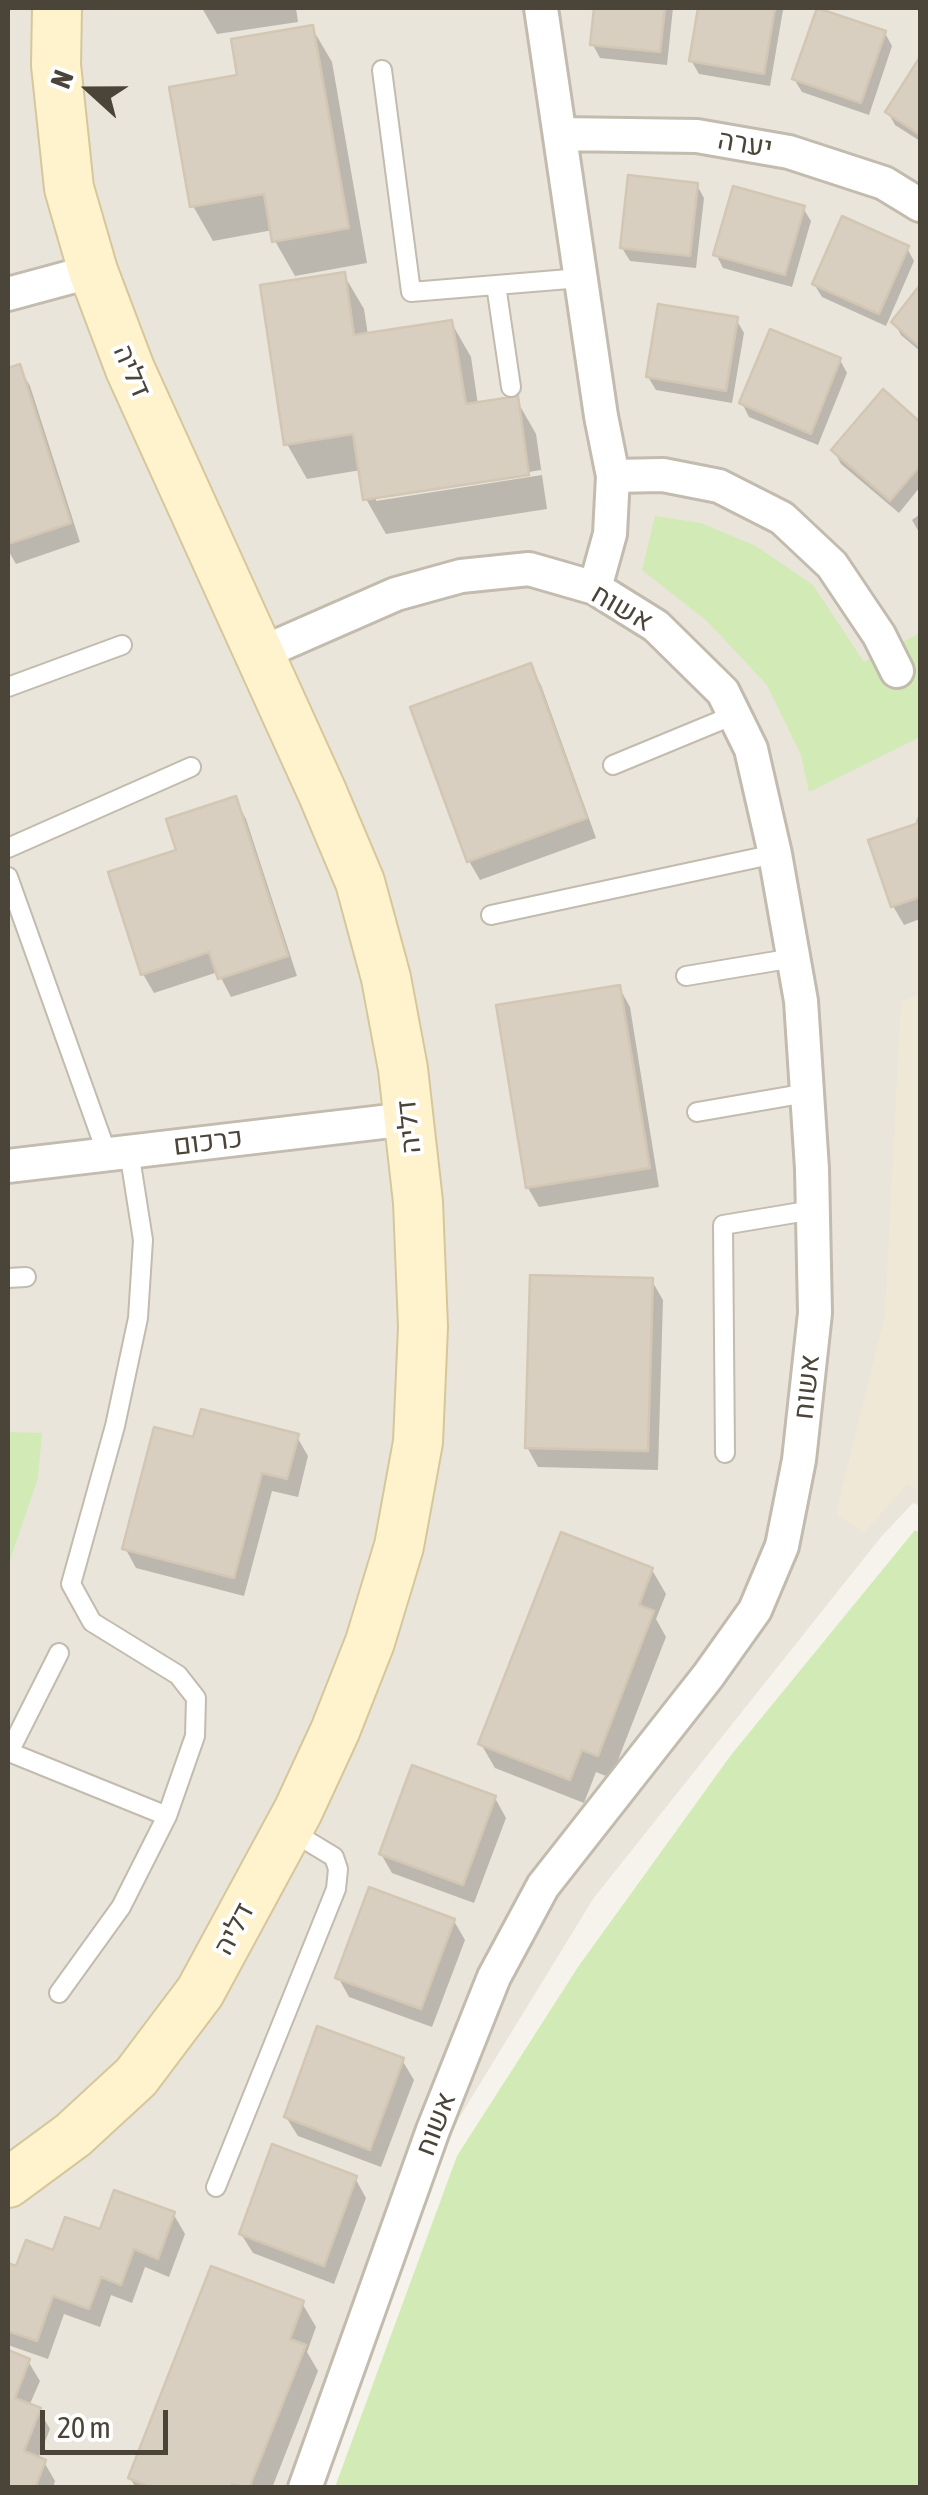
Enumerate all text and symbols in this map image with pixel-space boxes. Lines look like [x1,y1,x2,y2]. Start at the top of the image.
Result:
north arrow [40,40,140,140]
text: N [44,66,80,93]
street label: יערה [715,123,775,165]
street label: דליה [106,340,158,402]
street label: אשוח [585,577,659,639]
street label: דליה [389,1098,429,1156]
street label: כרכום [171,1121,245,1163]
street label: אשוח [787,1353,827,1421]
street label: דליה [207,1897,261,1961]
street label: אשוח [409,2087,463,2161]
scale bar [45,2390,172,2452]
text: 20 m [57,2410,111,2444]

